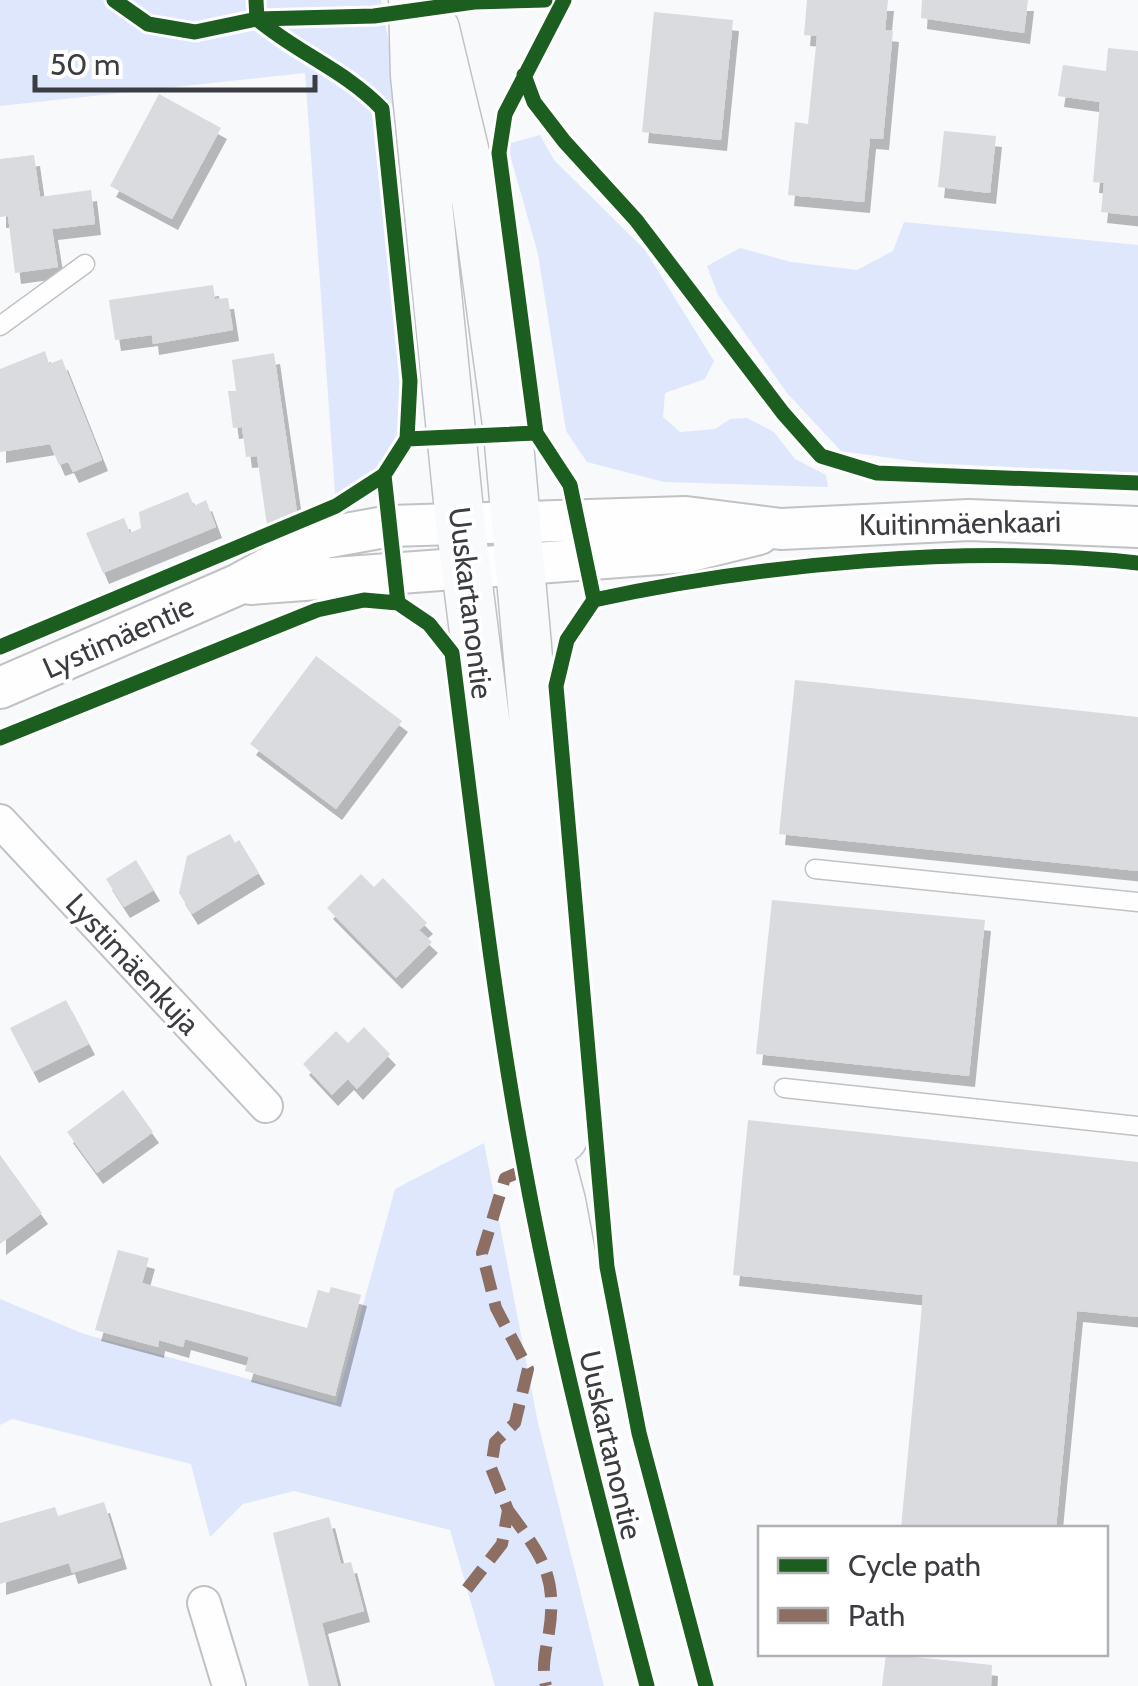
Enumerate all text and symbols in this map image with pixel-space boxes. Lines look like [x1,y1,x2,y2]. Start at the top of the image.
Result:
scale bar [35,30,315,92]
text: 50 m [50,46,120,83]
street label: Kuitinmäenkaari [859,503,1061,543]
street label: Uuskartanontie [441,505,501,701]
street label: Lystimäentie [37,587,199,687]
street label: Lystimäenkuja [58,886,208,1043]
street label: Uuskartanontie [571,1347,651,1543]
legend [758,1526,1108,1656]
text: Cycle path [848,1547,981,1584]
text: Path [848,1597,905,1634]

